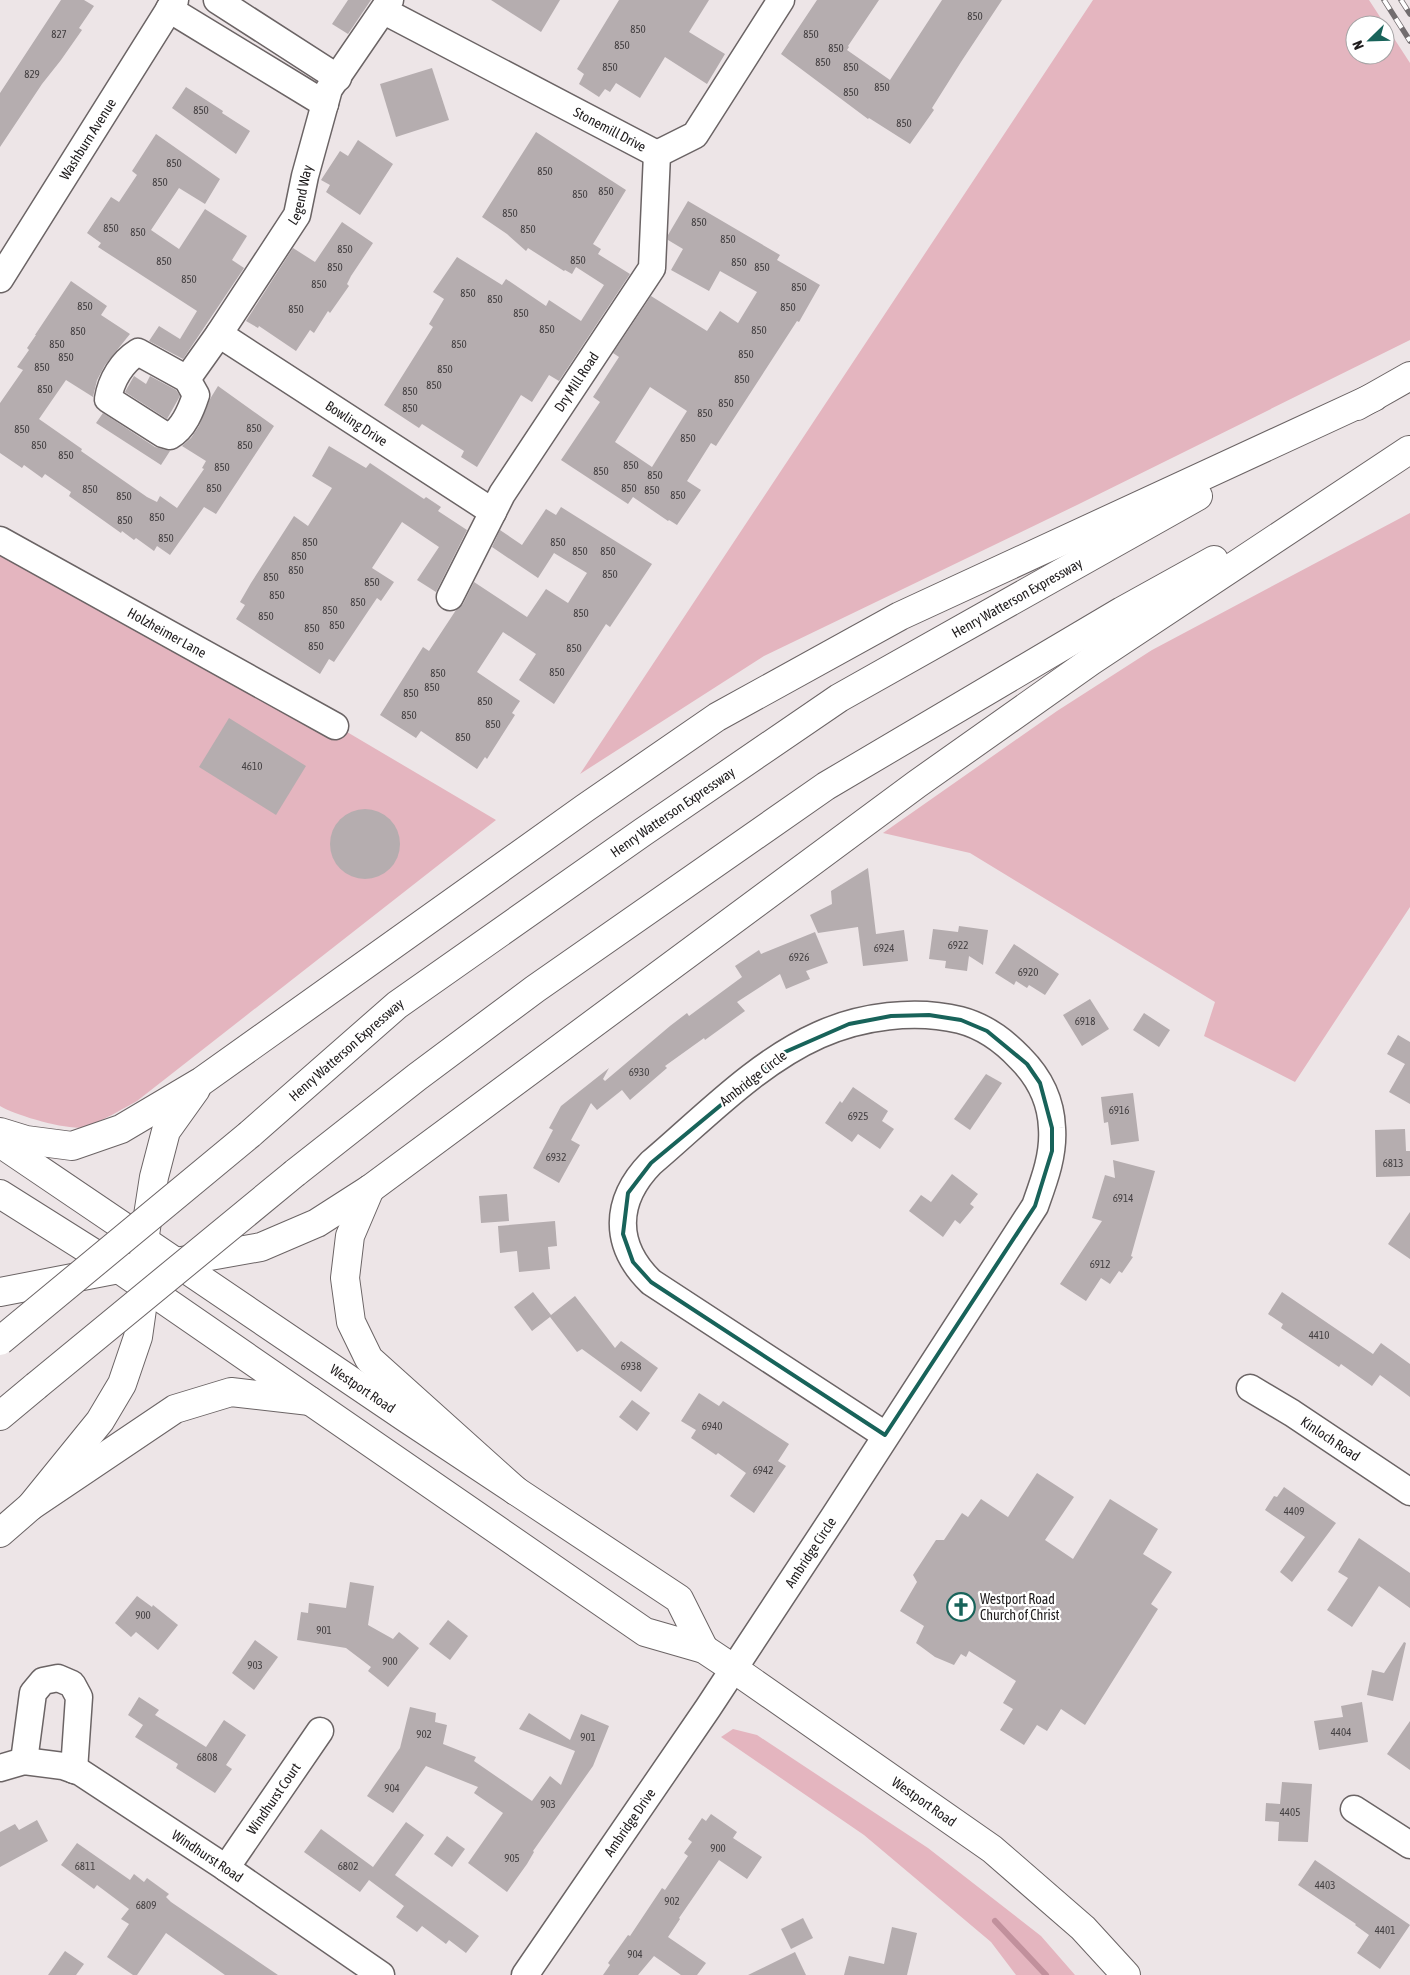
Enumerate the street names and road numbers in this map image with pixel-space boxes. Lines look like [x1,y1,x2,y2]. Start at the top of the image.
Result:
street label: Washburn Avenue [56,96,119,183]
street label: Stonemill Drive [571,104,649,155]
street label: Legend Way [285,163,316,228]
street label: Dry Mill Road [551,349,602,415]
street label: Bowling Drive [323,397,390,449]
street label: Henry Watterson Expressway [949,555,1085,641]
street label: Holzheimer Lane [125,604,209,661]
street label: Henry Watterson Expressway [607,764,738,860]
street label: Henry Watterson Expressway [286,995,407,1104]
street label: Ambridge Circle [716,1047,790,1109]
street label: Westport Road [327,1361,398,1416]
street label: Kinloch Road [1298,1413,1363,1464]
street label: Ambridge Circle [782,1514,839,1590]
street label: Windhurst Court [243,1760,304,1838]
street label: Westport Road [889,1774,959,1830]
street label: Ambridge Drive [601,1785,658,1859]
street label: Windhurst Road [169,1827,246,1885]

